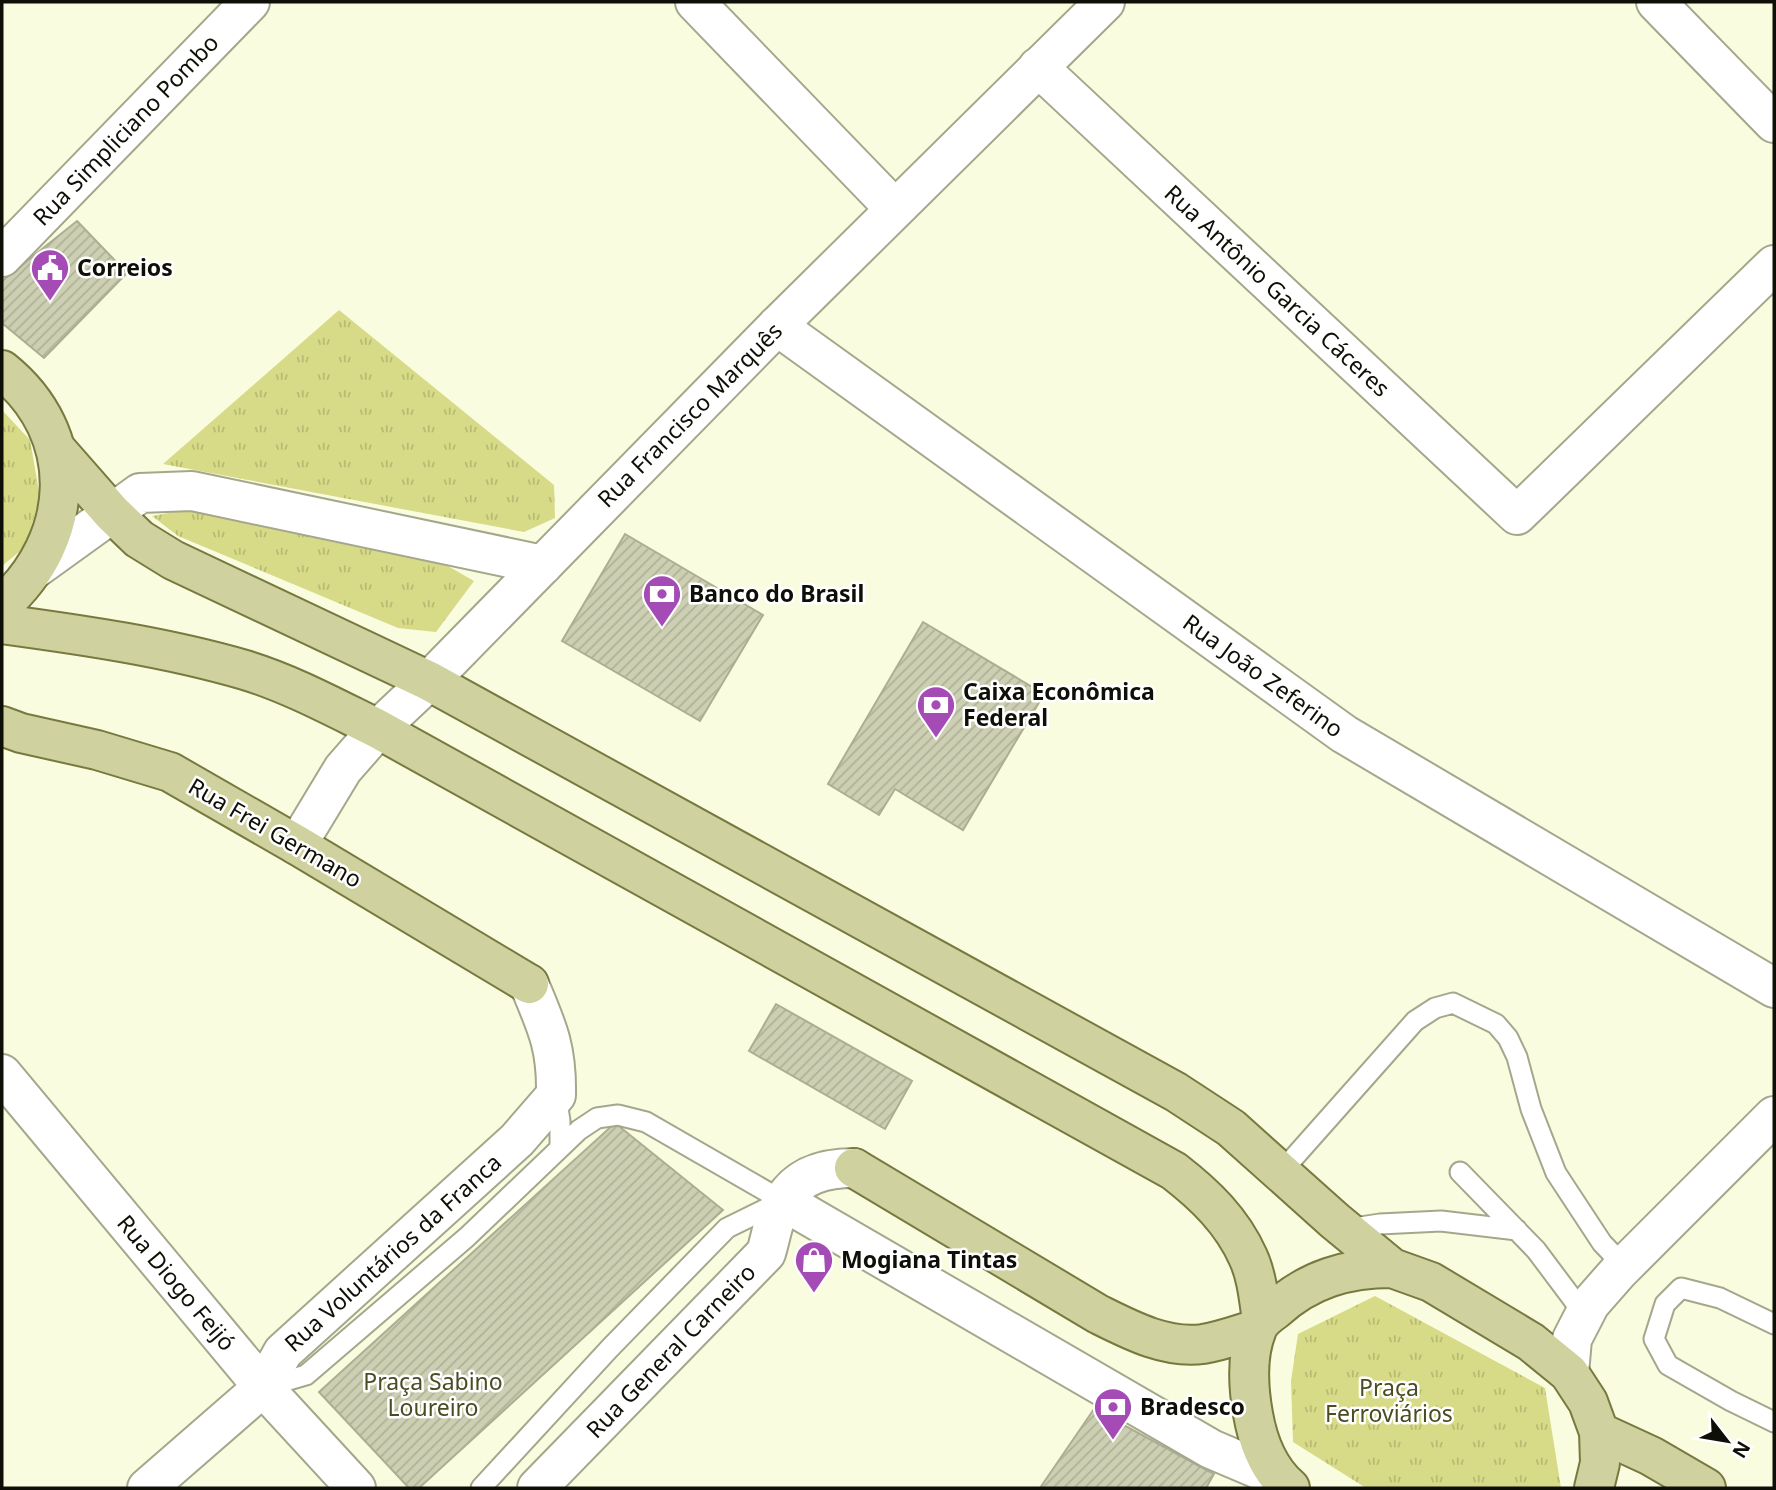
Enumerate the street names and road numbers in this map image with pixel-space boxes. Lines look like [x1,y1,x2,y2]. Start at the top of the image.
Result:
street label: Rua Simpliciano Pombo [25,27,225,232]
street label: Rua Antônio Garcia Cáceres [1158,177,1397,403]
street label: Rua Francisco Marquês [590,315,789,514]
street label: Rua João Zeferino [1177,606,1350,744]
street label: Rua Frei Germano [183,770,368,895]
street label: Rua Voluntários da Franca [277,1146,508,1358]
street label: Rua Diogo Feijó [110,1207,243,1357]
street label: Rua General Carneiro [578,1256,762,1445]

